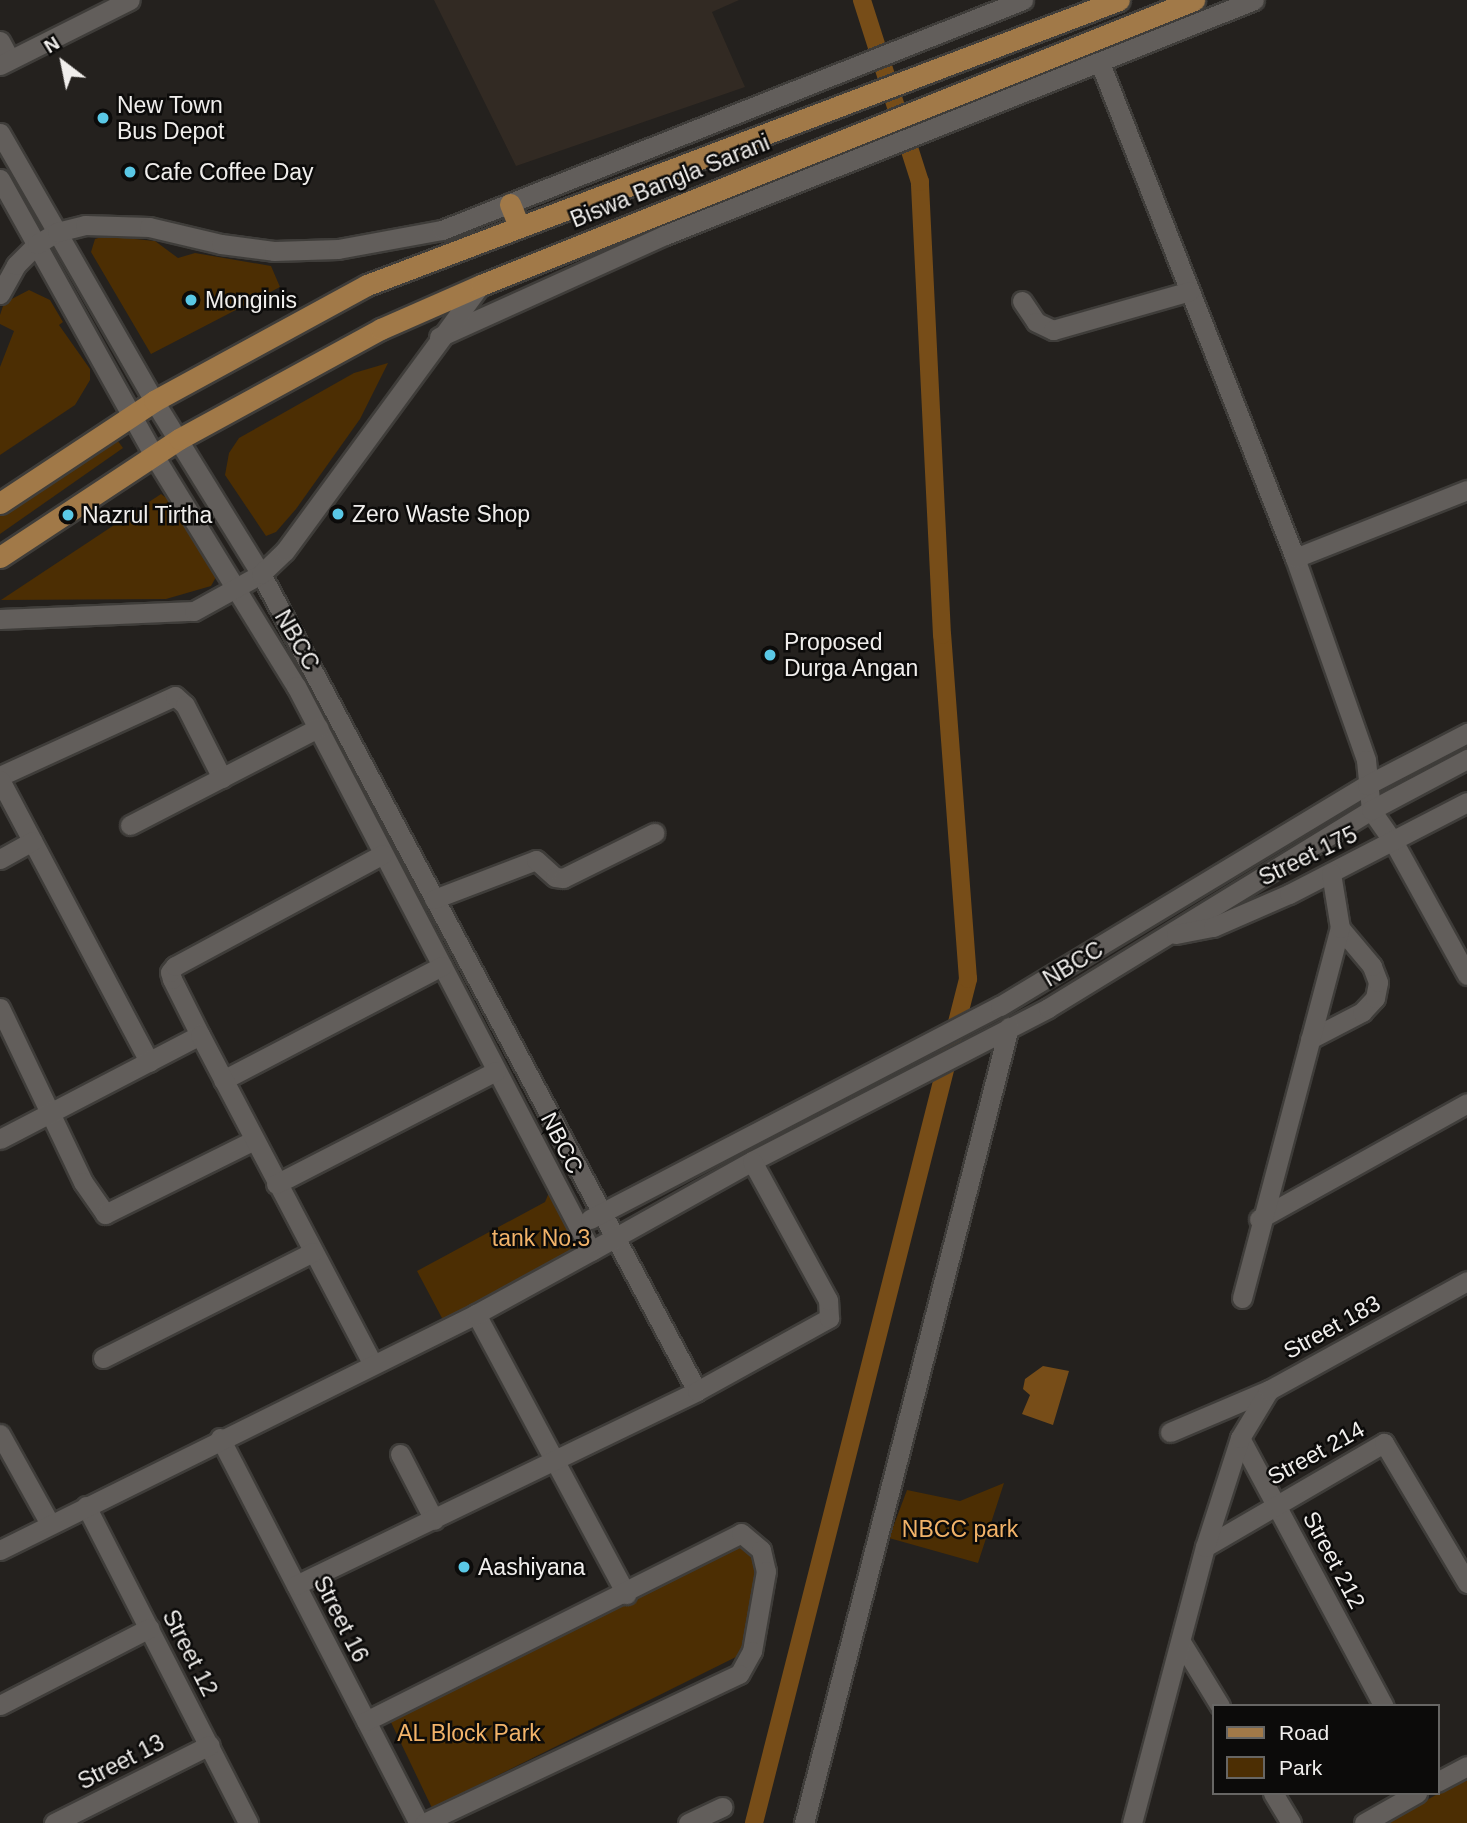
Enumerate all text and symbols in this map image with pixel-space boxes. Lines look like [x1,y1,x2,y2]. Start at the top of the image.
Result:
north arrow [28,28,98,98]
text: N [40,32,63,57]
place label: New Town Bus Depot [117,91,224,145]
marker: New Town Bus Depot [95,110,111,126]
street label: Biswa Bangla Sarani [566,128,774,234]
place label: Cafe Coffee Day [144,158,314,186]
marker: Cafe Coffee Day [122,164,138,180]
place label: Monginis [205,286,297,314]
marker: Monginis [183,292,199,308]
place label: Zero Waste Shop [352,500,530,528]
place label: Nazrul Tirtha [82,501,213,529]
marker: Zero Waste Shop [330,506,346,522]
marker: Nazrul Tirtha [60,507,76,523]
street label: NBCC [269,605,325,675]
place label: Proposed Durga Angan [784,628,920,682]
marker: Proposed Durga Angan [762,647,778,663]
street label: Street 175 [1254,820,1362,892]
street label: NBCC [1038,935,1108,993]
street label: NBCC [535,1108,589,1178]
park label: tank No.3 [492,1224,590,1252]
street label: Street 183 [1279,1289,1385,1365]
street label: Street 214 [1263,1415,1369,1491]
street label: Street 212 [1297,1507,1371,1613]
park label: NBCC park [902,1515,1018,1543]
place label: Aashiyana [478,1553,585,1581]
marker: Aashiyana [456,1559,472,1575]
street label: Street 16 [308,1571,374,1667]
street label: Street 12 [157,1605,223,1701]
legend [1212,1704,1439,1795]
park label: AL Block Park [397,1719,541,1747]
text: Road [1279,1721,1329,1744]
street label: Street 13 [73,1729,169,1795]
text: Park [1279,1756,1322,1779]

